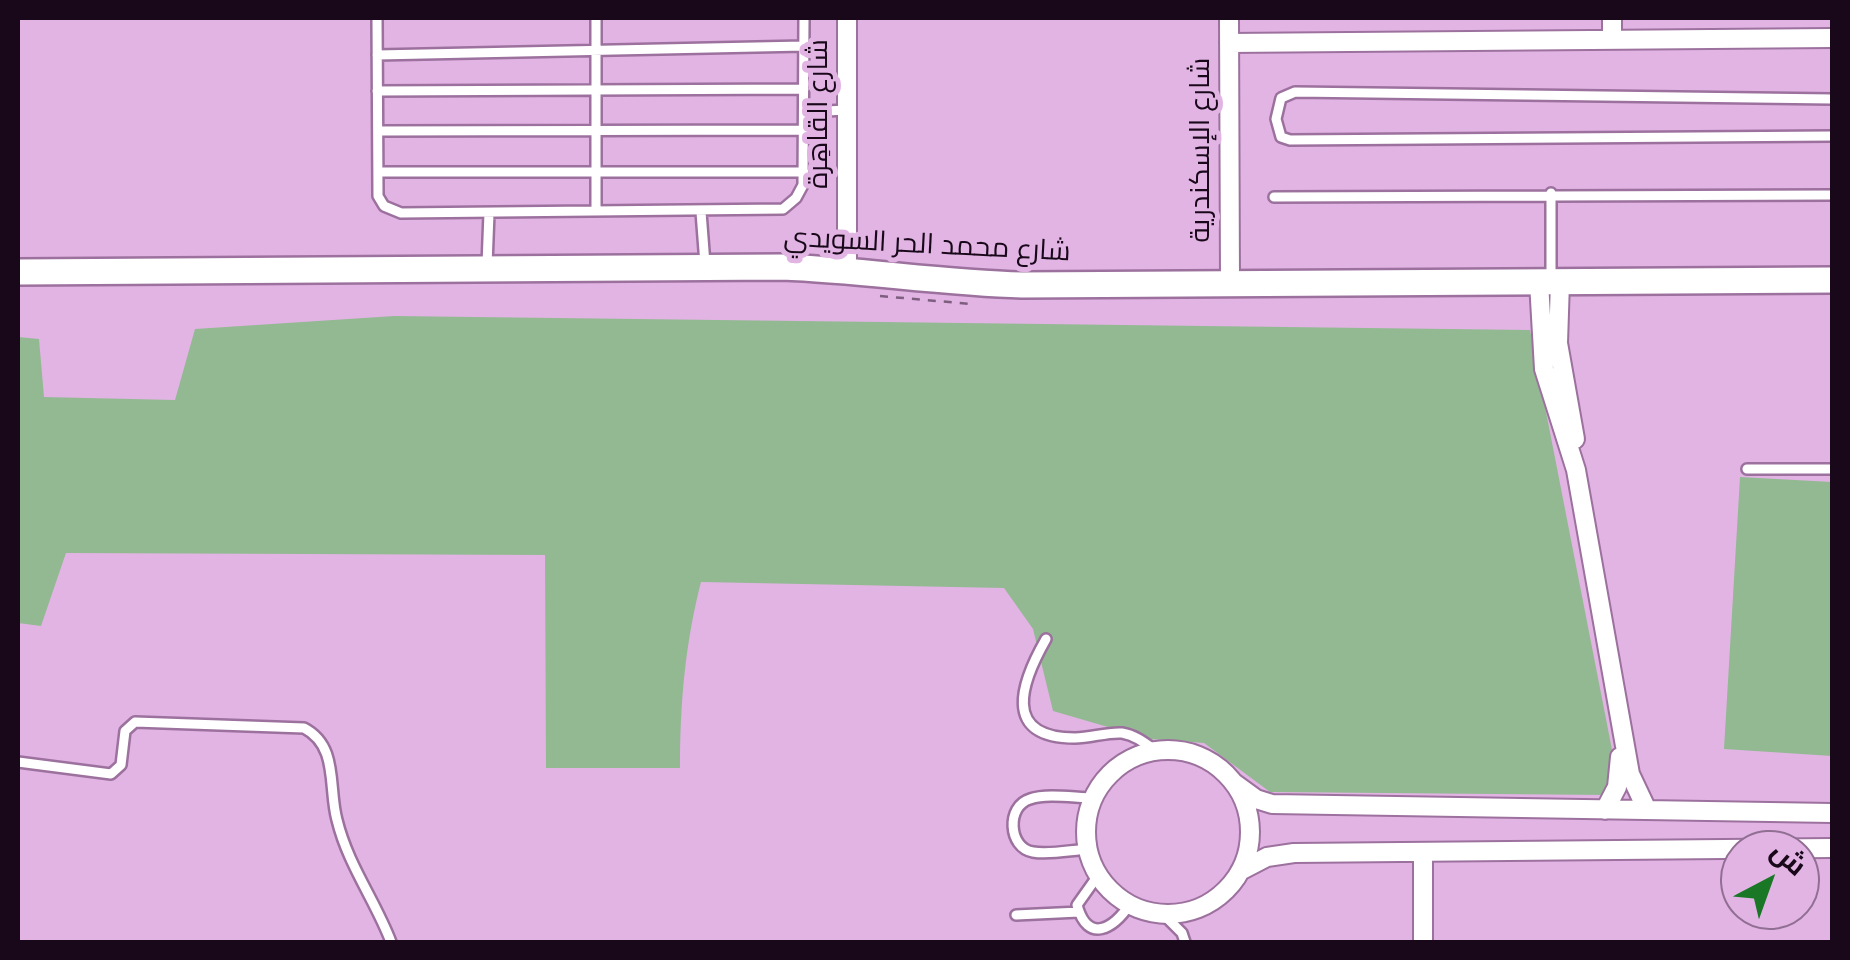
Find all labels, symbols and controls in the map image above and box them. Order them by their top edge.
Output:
street label: شارع القاهِرة [803,39,837,189]
street label: شارع الإسكندرية [1185,58,1219,242]
street label: شارع محمد الحر السويدي [783,222,1071,270]
north arrow [1720,830,1820,930]
text: ش [1764,834,1813,883]

